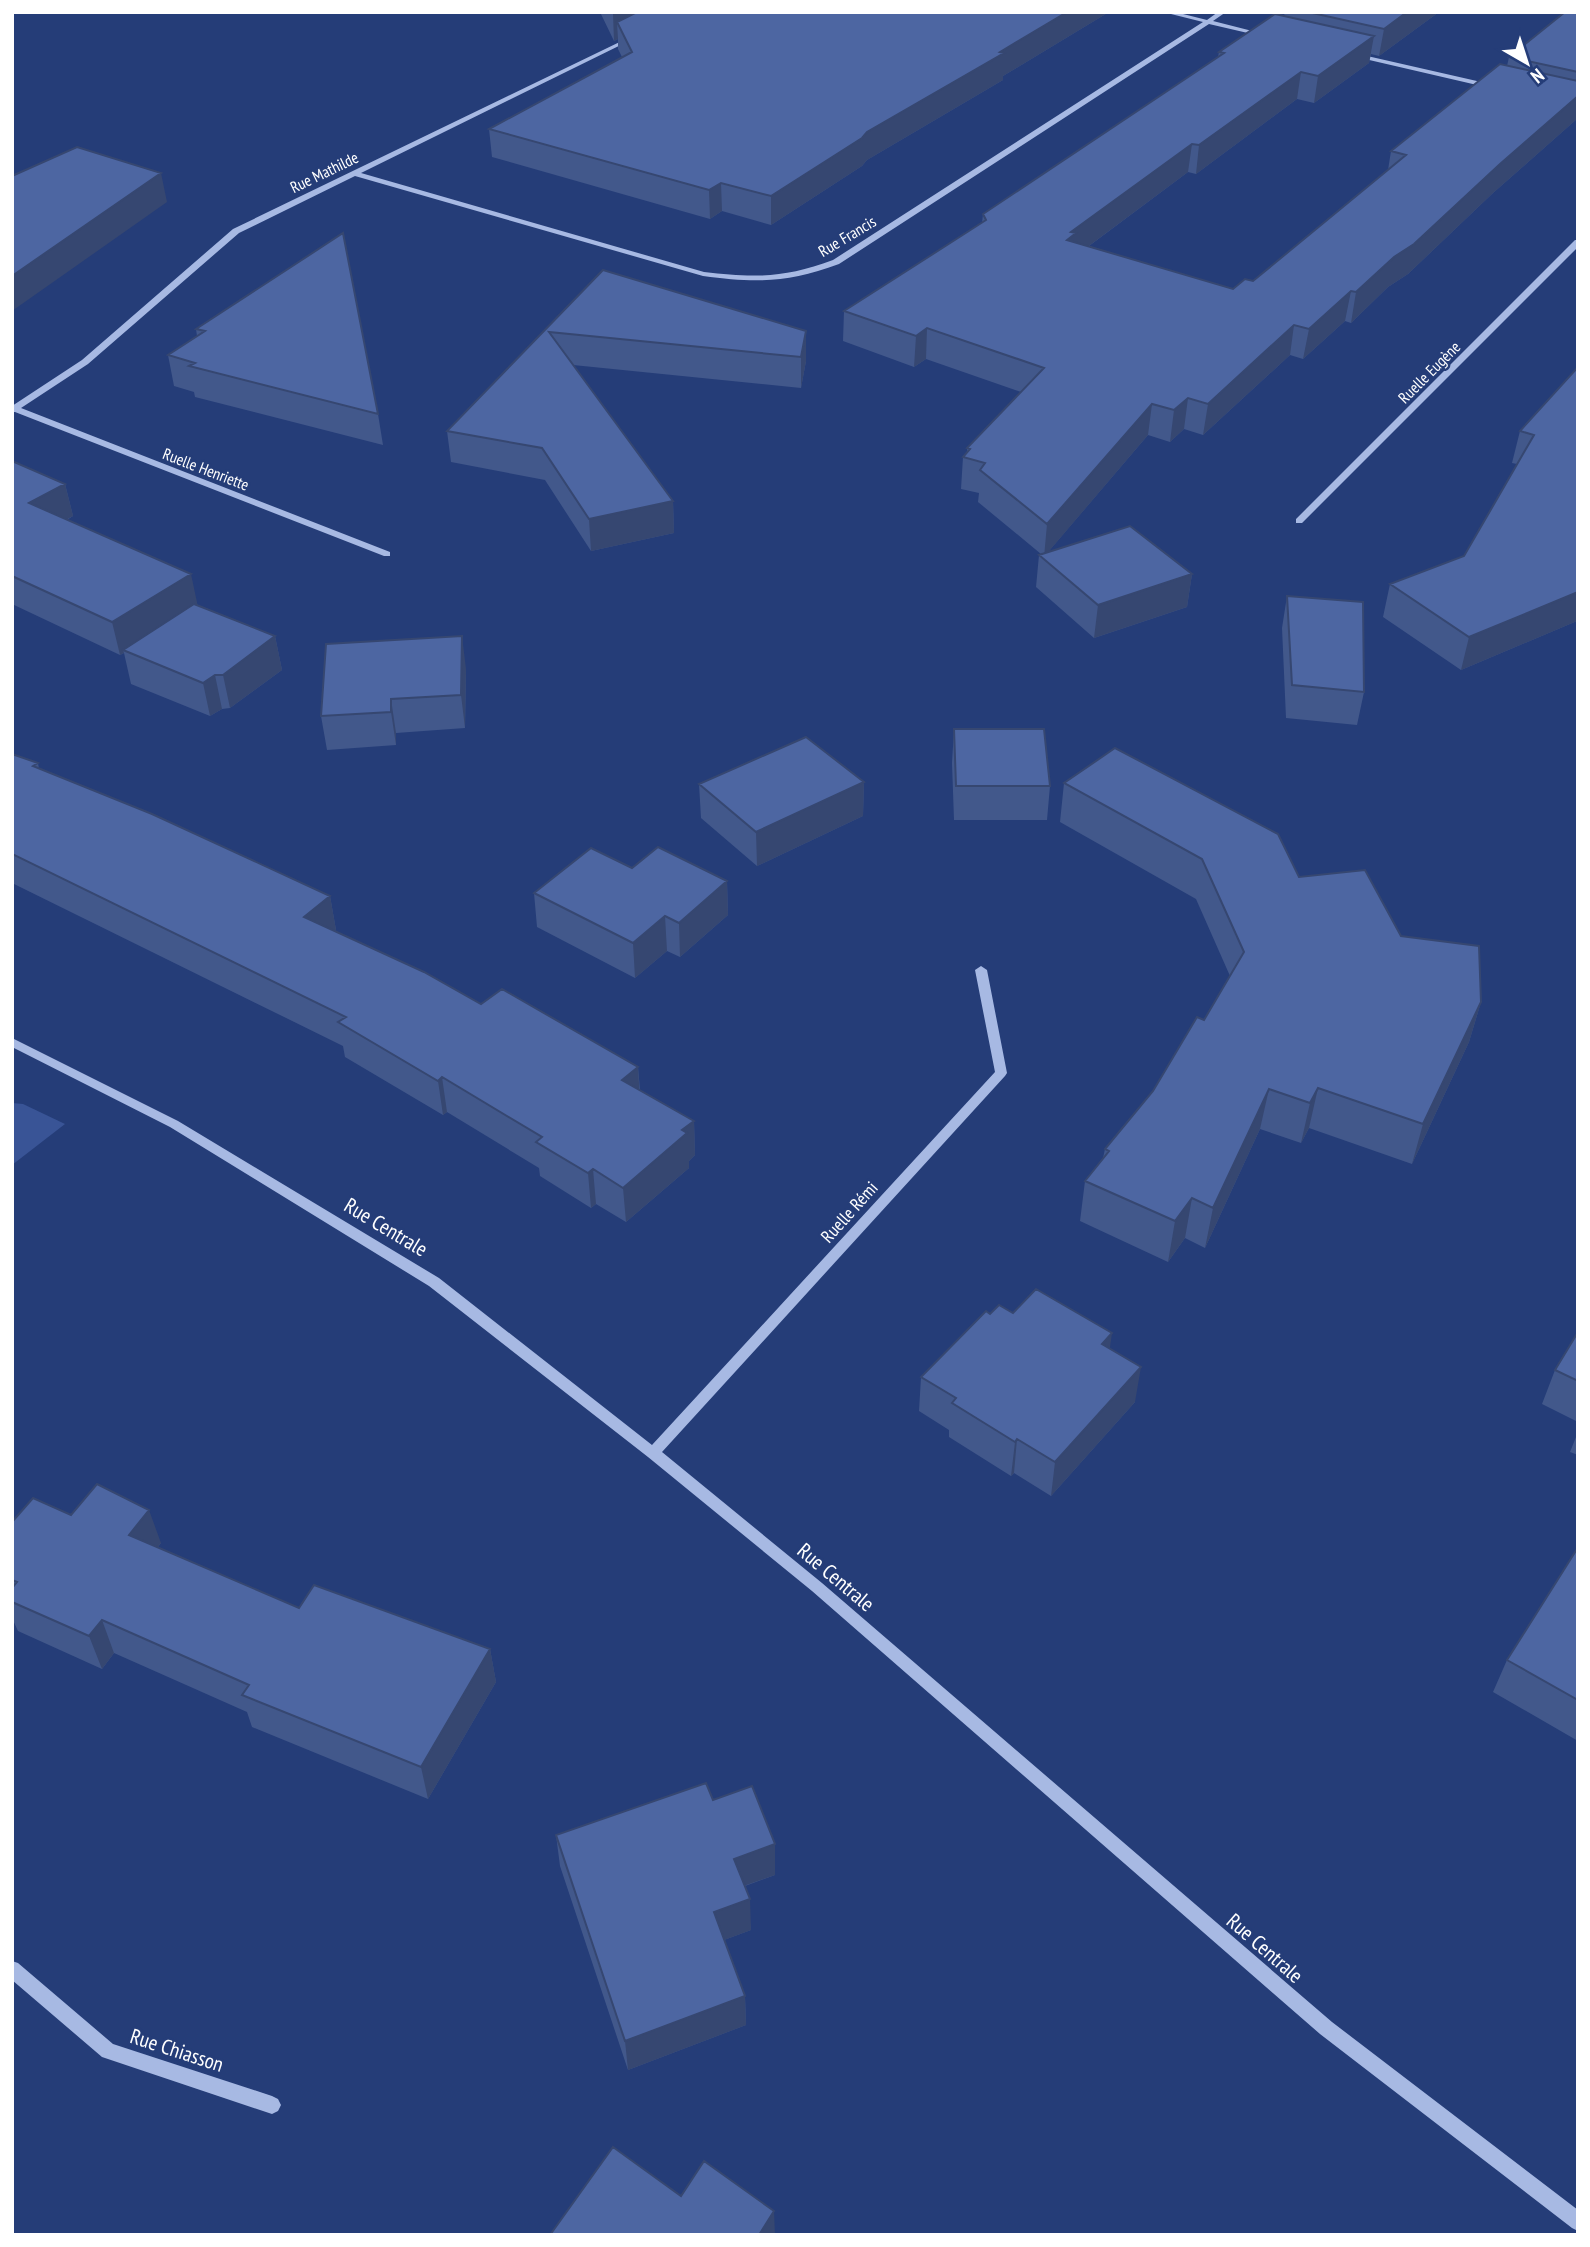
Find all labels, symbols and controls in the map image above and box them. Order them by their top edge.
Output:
north arrow [1492,28,1562,98]
text: N [1526,64,1549,89]
street label: Rue Mathilde [287,147,361,197]
street label: Rue Francis [815,211,879,261]
street label: Ruelle Eugène [1394,337,1464,407]
street label: Ruelle Henriette [160,443,252,495]
street label: Ruelle Rémi [816,1177,882,1247]
street label: Rue Centrale [339,1192,433,1262]
street label: Rue Centrale [792,1537,880,1617]
street label: Rue Centrale [1221,1907,1309,1989]
street label: Rue Chiasson [127,2022,227,2078]

